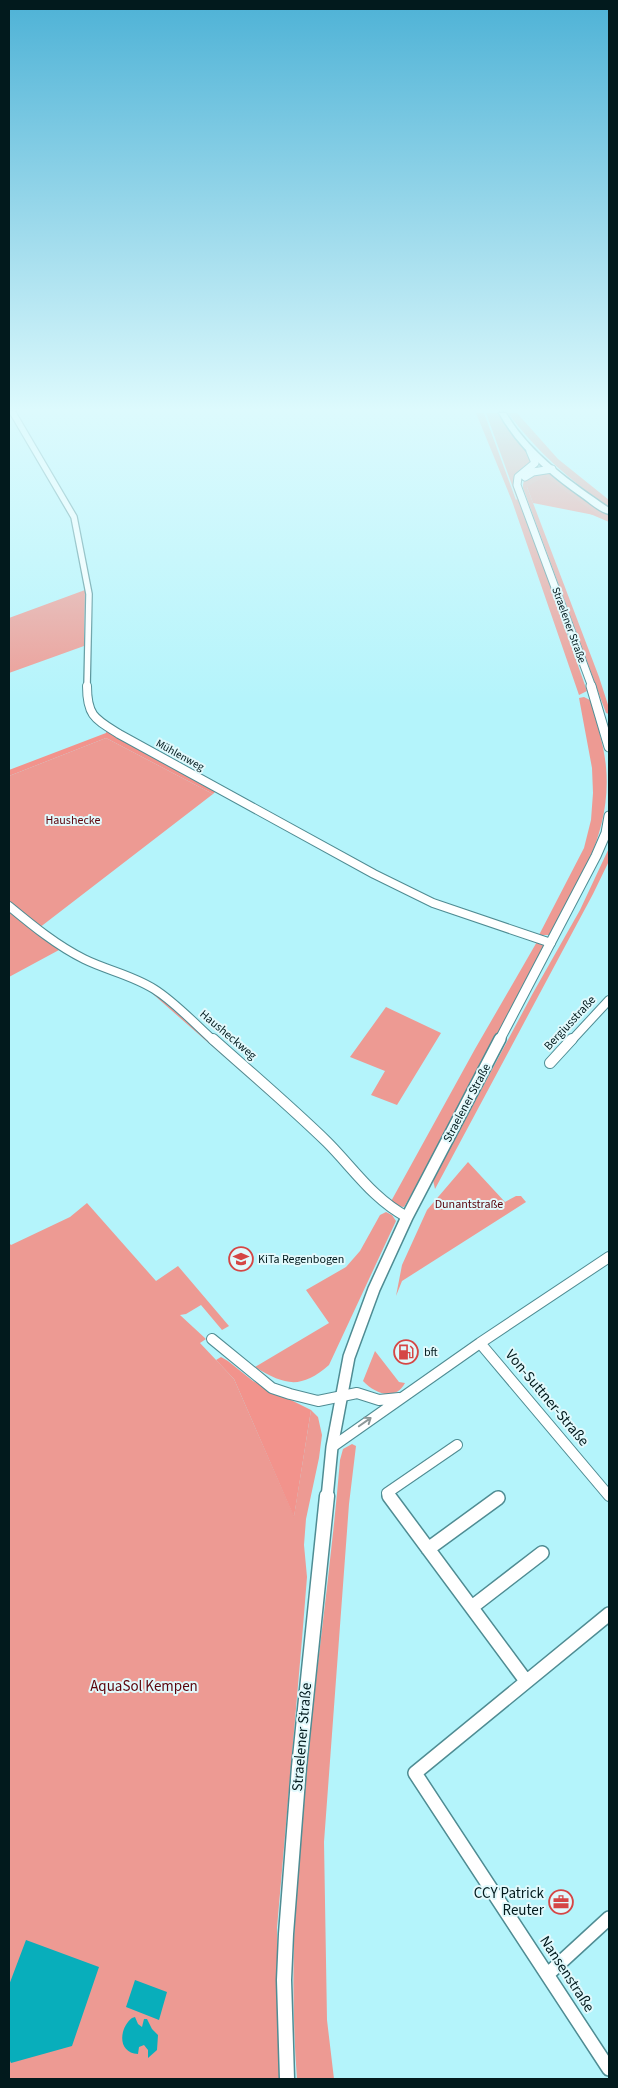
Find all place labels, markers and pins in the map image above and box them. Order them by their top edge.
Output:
school or university icon: KiTa Regenbogen [228,1246,254,1272]
place label: KiTa Regenbogen [258,1251,344,1268]
fuel station icon: bft [393,1339,419,1365]
place label: bft [424,1344,438,1361]
place label: CCY Patrick Reuter [474,1883,545,1921]
office icon: CCY Patrick Reuter [548,1889,574,1915]

